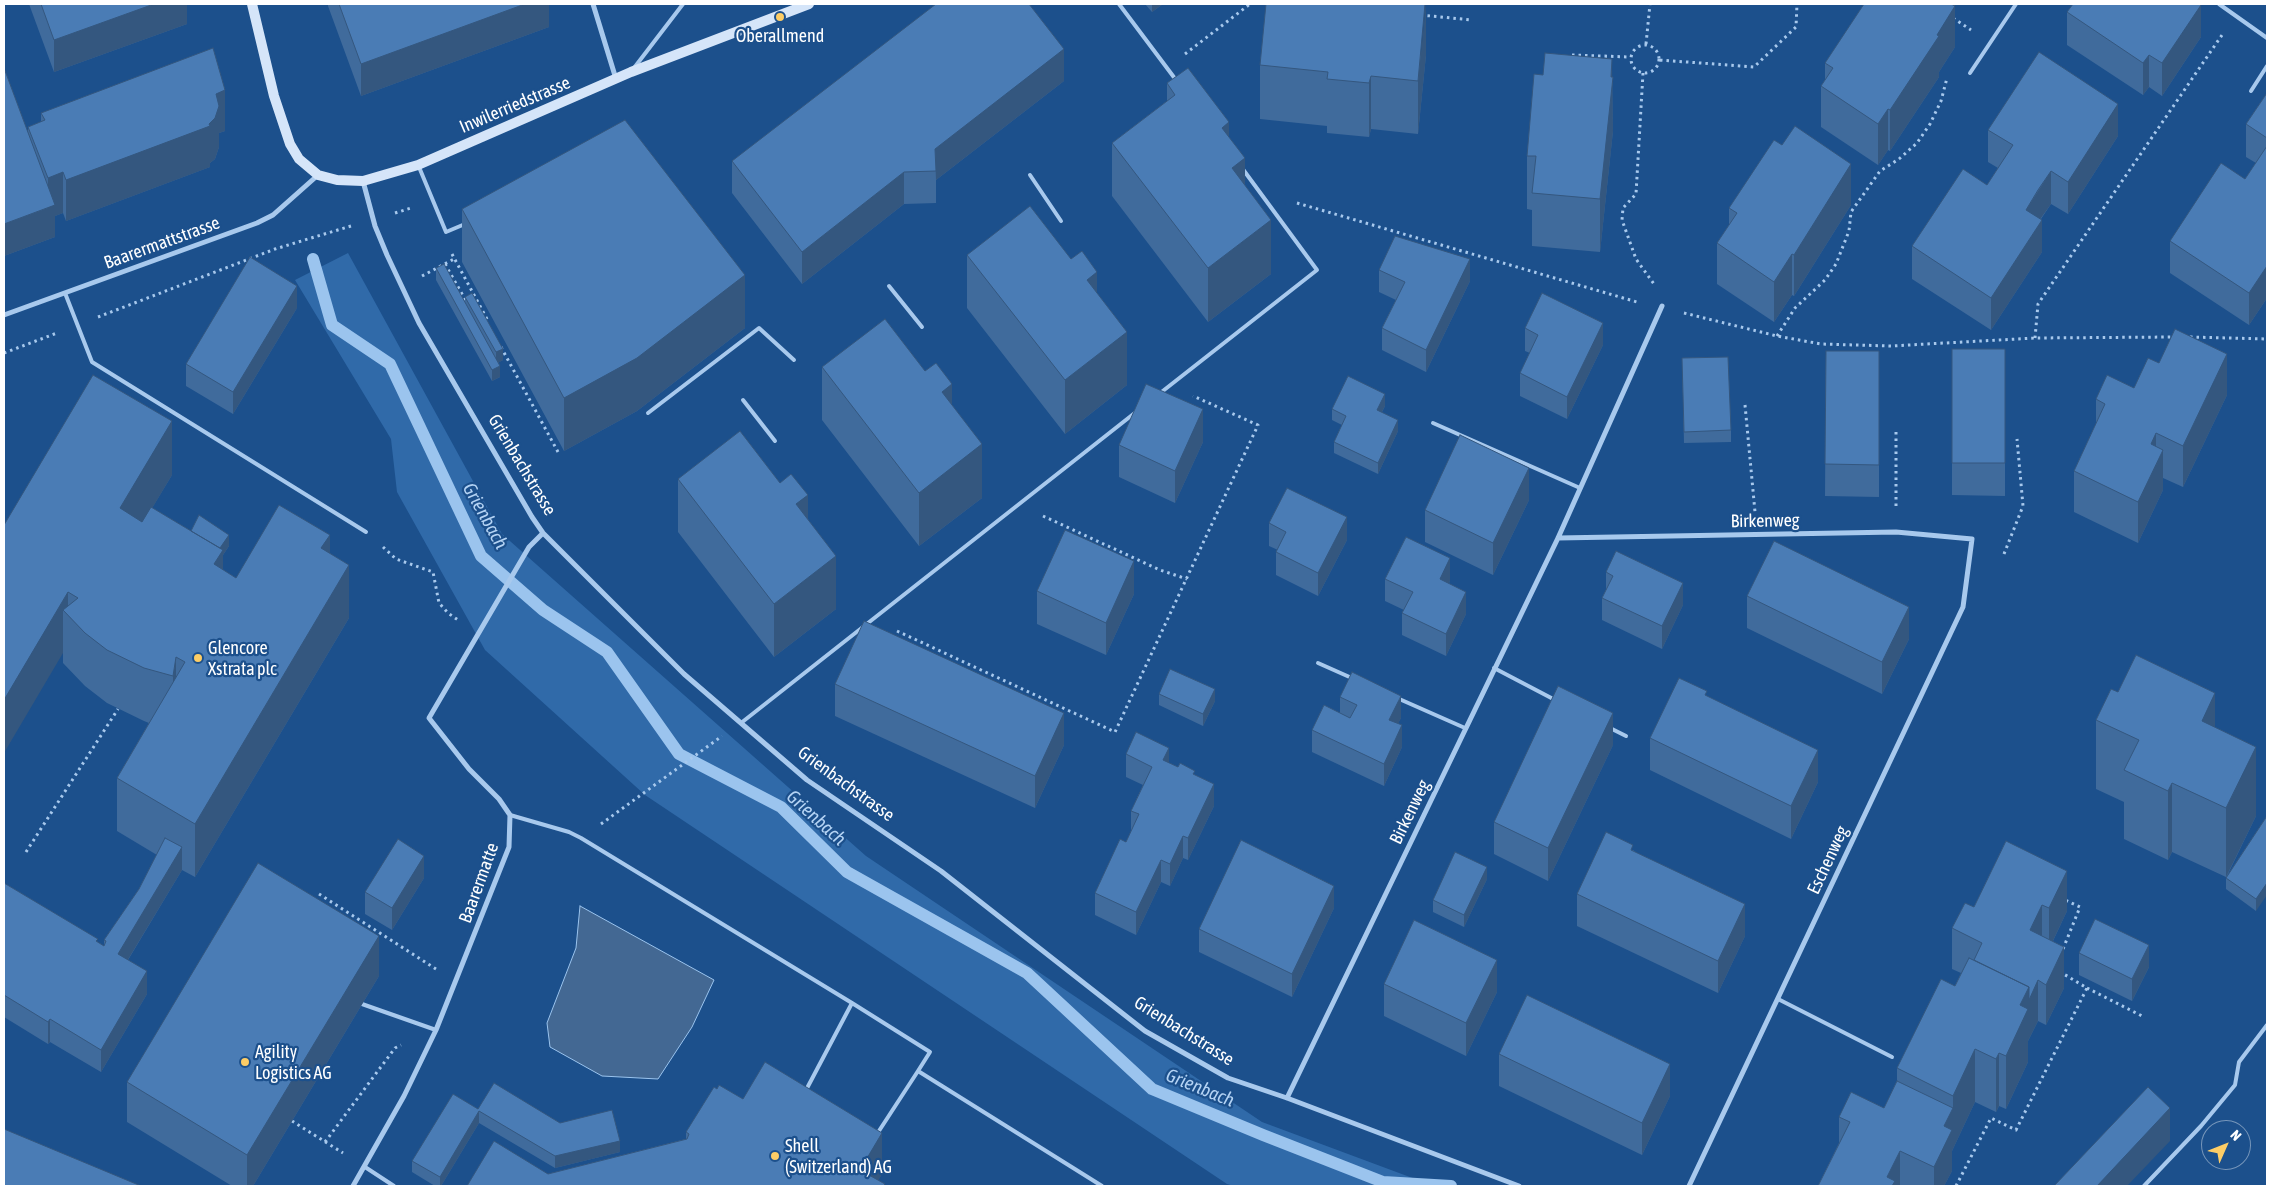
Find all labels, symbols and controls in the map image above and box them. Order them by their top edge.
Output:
marker: Oberallmend [774,11,786,23]
place label: Oberallmend [736,25,824,47]
street label: Inwilerriedstrasse [456,72,574,138]
street label: Baarermattstrasse [101,212,223,274]
street label: Grienbachstrasse [483,411,561,519]
water label: Grienbach [458,479,512,553]
street label: Birkenweg [1730,510,1800,532]
place label: Glencore Xstrata plc [208,637,277,680]
marker: Glencore Xstrata plc [192,652,204,664]
street label: Grienbachstrasse [794,742,898,826]
street label: Birkenweg [1385,776,1435,848]
water label: Grienbach [782,785,850,851]
street label: Eschenweg [1803,822,1853,898]
street label: Baarermatte [455,840,503,926]
street label: Grienbachstrasse [1130,992,1238,1070]
place label: Agility Logistics AG [255,1041,332,1084]
marker: Agility Logistics AG [239,1056,251,1068]
water label: Grienbach [1162,1064,1238,1112]
north arrow [2201,1120,2251,1170]
text: N [2227,1127,2245,1144]
place label: Shell (Switzerland) AG [785,1135,892,1178]
marker: Shell (Switzerland) AG [769,1150,781,1162]

